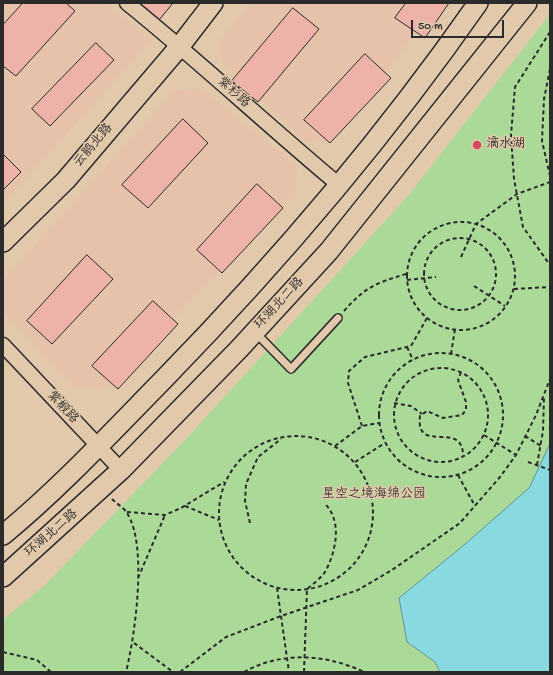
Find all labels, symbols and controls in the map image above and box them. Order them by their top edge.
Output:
scale bar [413,12,506,38]
text: 50 m [418,20,443,34]
street label: 紫杉路 [213,74,253,112]
street label: 云鹃北路 [71,121,117,171]
place label: 滴水湖 [486,137,525,153]
marker: 滴水湖 [471,139,483,151]
street label: 环湖北二路 [252,275,308,333]
street label: 紫椴路 [43,388,81,428]
park label: 星空之境海绵公园 [322,487,426,503]
street label: 环湖北二路 [22,507,82,561]

